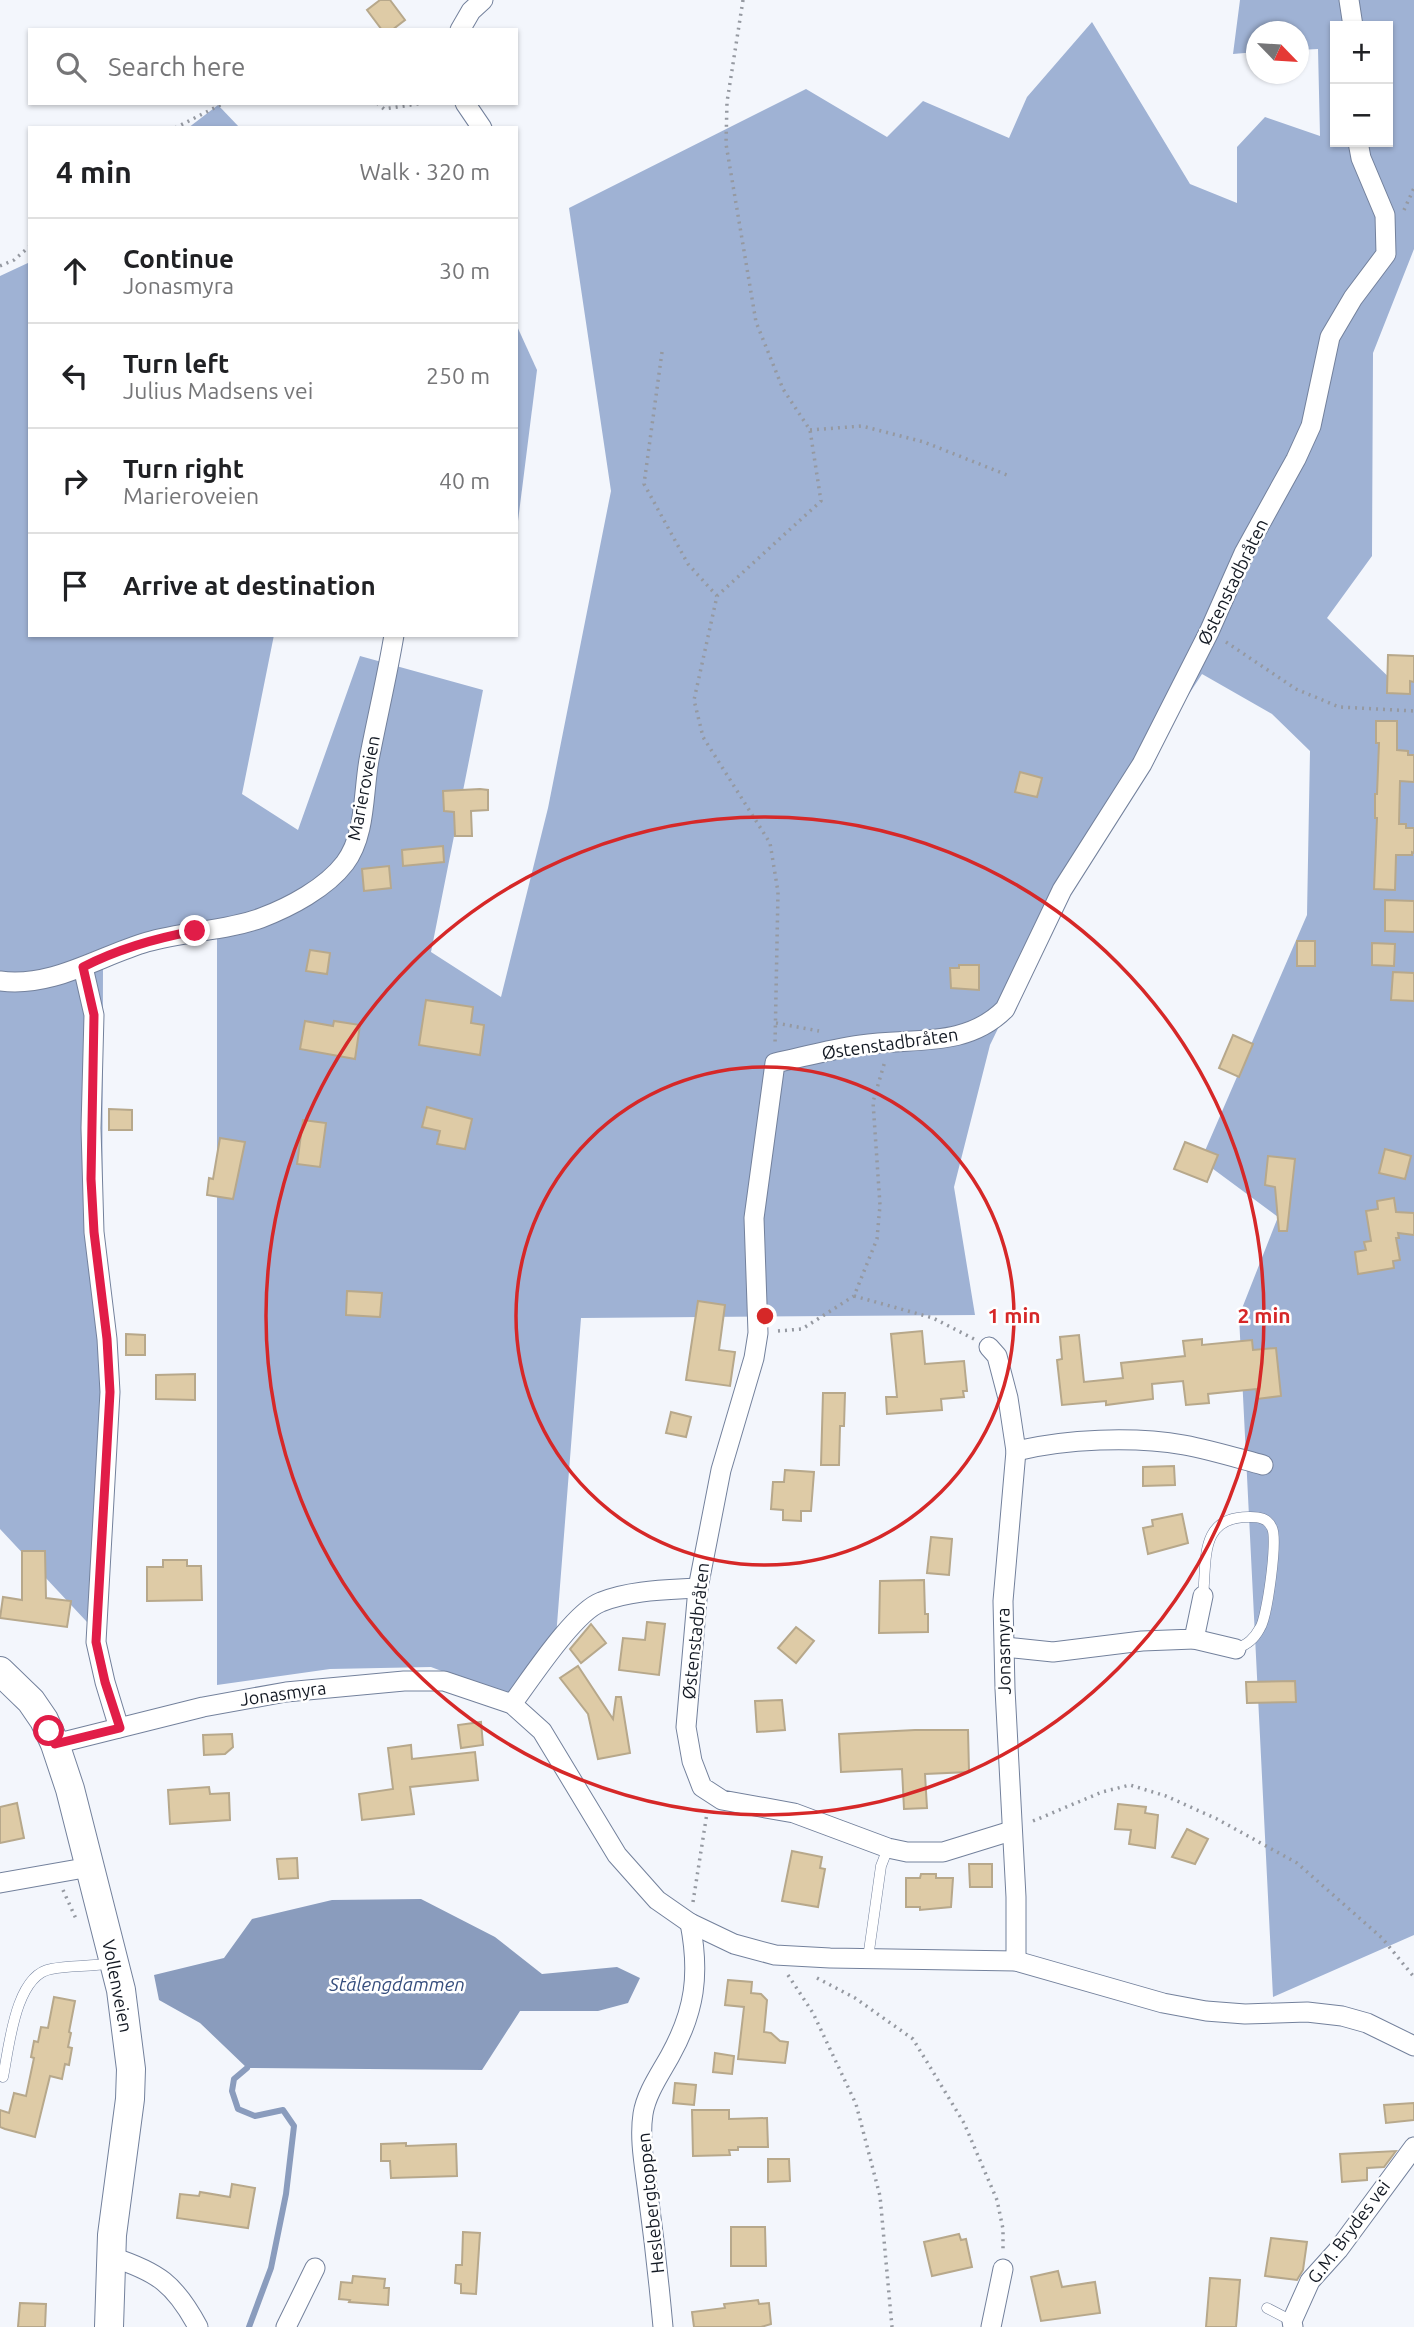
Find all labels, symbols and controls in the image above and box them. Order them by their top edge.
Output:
north arrow [1246,21,1309,84]
map controls [1330,21,1393,147]
button: + [1330,21,1393,84]
search box [28,28,518,105]
icon: search [52,48,90,86]
text: Search here [108,52,245,81]
button: − [1330,84,1393,147]
text: 4 min [56,155,132,189]
text: Walk · 320 m [359,159,490,184]
text: Continue [123,244,234,273]
icon: ahead [56,252,94,290]
text: 30 m [439,258,490,283]
text: Jonasmyra [123,273,234,298]
text: Turn left [123,349,229,378]
icon: left [56,357,94,395]
text: 250 m [426,363,490,388]
text: Julius Madsens vei [123,378,313,403]
text: Turn right [123,454,244,483]
icon: right [56,462,94,500]
text: 40 m [439,468,490,493]
text: Marieroveien [123,483,259,508]
street label: Østenstadbråten [1193,515,1271,648]
icon: arrive [56,567,94,605]
text: Arrive at destination [123,571,376,600]
street label: Marieroveien [343,734,383,842]
route end [179,915,210,946]
street label: Østenstadbråten [820,1024,959,1062]
text: 1 min [987,1303,1041,1327]
text: 2 min [1237,1303,1291,1327]
centre of rings [753,1304,777,1328]
street label: Østenstadbråten [678,1561,712,1700]
street label: Jonasmyra [992,1607,1014,1695]
street label: Jonasmyra [238,1677,327,1709]
route start [33,1715,64,1746]
street label: Vollenveien [99,1938,137,2034]
water label: Stålengdammen [328,1973,465,1995]
street label: Heslebergtoppen [633,2132,667,2274]
street label: G.M. Brydes vei [1303,2176,1393,2287]

